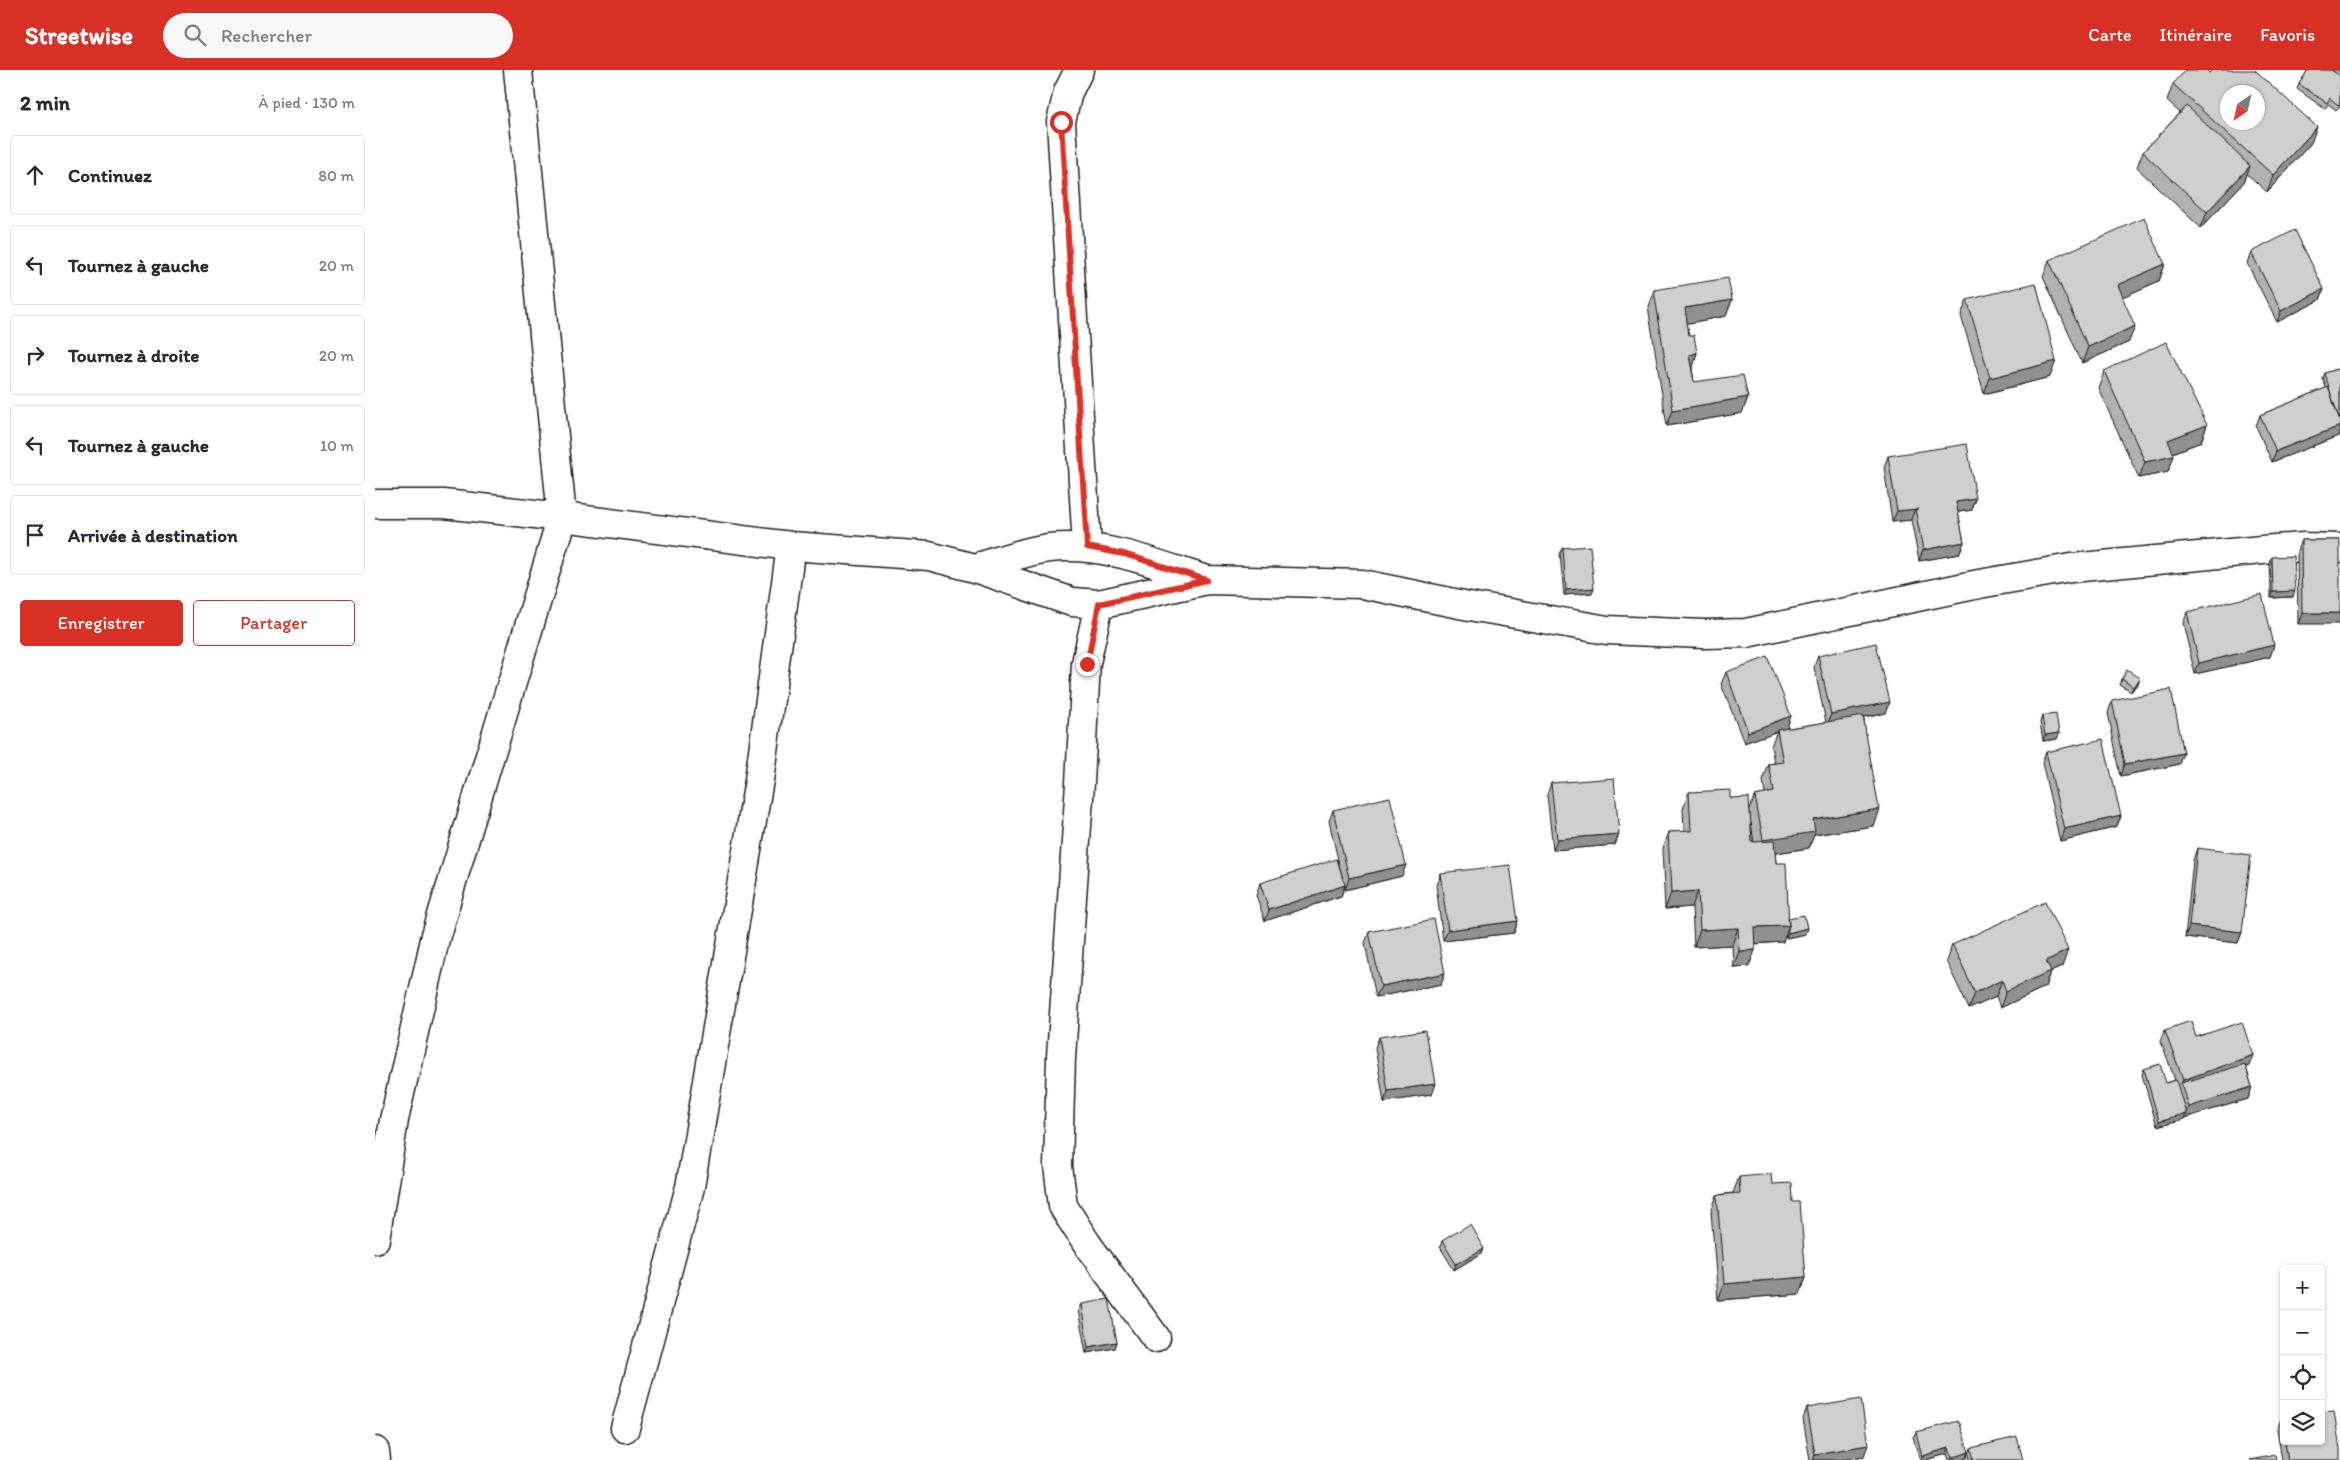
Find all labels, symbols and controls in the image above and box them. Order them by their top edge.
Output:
search box [163,13,513,58]
text: Streetwise [25,21,133,50]
icon: search [181,21,209,49]
text: Rechercher [221,24,312,47]
text: Carte [2088,24,2132,46]
text: Itinéraire [2160,24,2232,46]
text: Favoris [2260,24,2315,46]
north arrow [2220,85,2265,130]
text: 2 min [20,90,70,115]
text: À pied · 130 m [258,93,355,112]
route start [1050,111,1073,134]
icon: ahead [21,161,49,189]
text: Continuez [68,164,152,187]
text: 80 m [318,166,354,185]
icon: left [21,251,49,279]
text: Tournez à gauche [68,254,209,277]
text: 20 m [319,256,354,275]
icon: right [21,341,49,369]
text: Tournez à droite [68,344,200,367]
text: 20 m [319,346,354,365]
icon: left [21,431,49,459]
text: Tournez à gauche [68,434,209,457]
text: 10 m [320,436,354,455]
icon: arrive [21,521,49,549]
text: Arrivée à destination [68,524,238,547]
button: Enregistrer [20,600,183,646]
button: Partager [193,600,355,646]
route end [1076,653,1099,676]
map controls [2280,1265,2325,1445]
button: + [2280,1265,2325,1310]
button: − [2280,1310,2325,1355]
button: locate [2280,1355,2325,1400]
button: layers [2280,1400,2325,1445]

